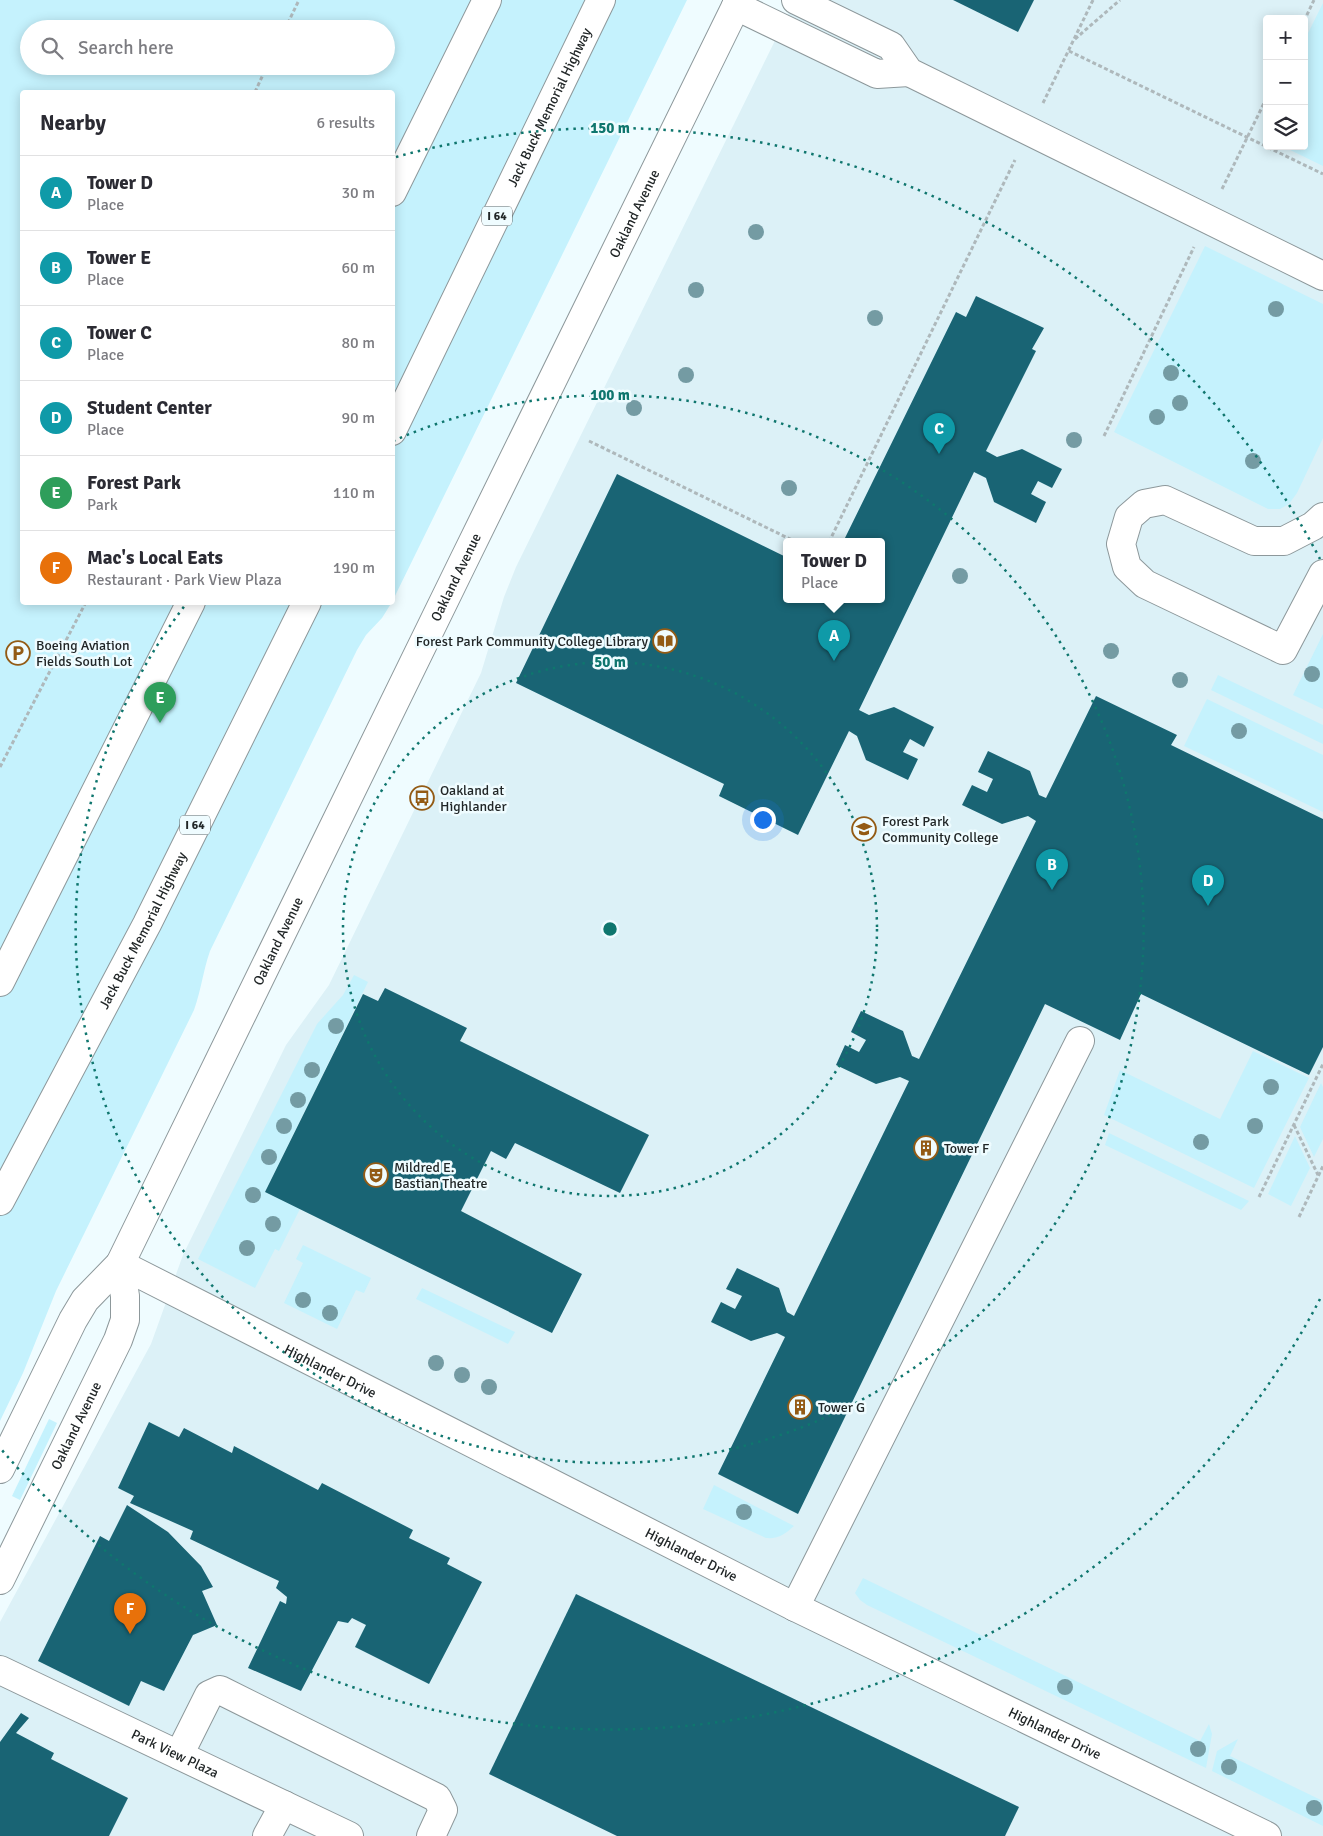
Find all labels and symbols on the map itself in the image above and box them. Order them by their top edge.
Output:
street label: Jack Buck Memorial Highway [504,25,595,189]
text: 150 m [590,119,630,137]
street label: Oakland Avenue [606,167,663,261]
road number: I 64 [482,207,512,226]
text: 100 m [590,386,630,404]
pin: C [923,413,955,454]
street label: Oakland Avenue [427,530,485,624]
pin: A [818,620,850,661]
library icon: Forest Park Community College Library [652,628,678,654]
place label: Forest Park Community College Library [416,633,648,650]
place label: Boeing Aviation Fields South Lot [36,637,132,670]
parking icon: Boeing Aviation Fields South Lot [5,640,31,666]
text: 50 m [594,653,626,671]
pin: E [144,682,176,723]
place label: Oakland at Highlander [440,782,508,815]
bus stop icon: Oakland at Highlander [409,785,435,811]
your location [750,807,776,833]
place label: Forest Park Community College [882,813,999,846]
road number: I 64 [180,816,210,834]
school or university icon: Forest Park Community College [851,816,877,842]
street label: Jack Buck Memorial Highway [96,849,191,1012]
pin: B [1036,849,1068,890]
pin: D [1192,865,1224,906]
street label: Oakland Avenue [250,894,307,988]
centre of rings [601,920,619,938]
building icon: Tower F [913,1135,939,1161]
place label: Tower F [944,1140,989,1157]
place label: Mildred E. Bastian Theatre [394,1159,488,1192]
theatre icon: Mildred E. Bastian Theatre [363,1162,389,1188]
street label: Highlander Drive [281,1341,379,1402]
street label: Oakland Avenue [47,1379,105,1473]
building icon: Tower G [787,1394,813,1420]
place label: Tower G [818,1399,865,1416]
street label: Highlander Drive [642,1524,740,1585]
pin: F [114,1593,146,1634]
street label: Highlander Drive [1005,1704,1104,1763]
street label: Park View Plaza [129,1726,221,1782]

